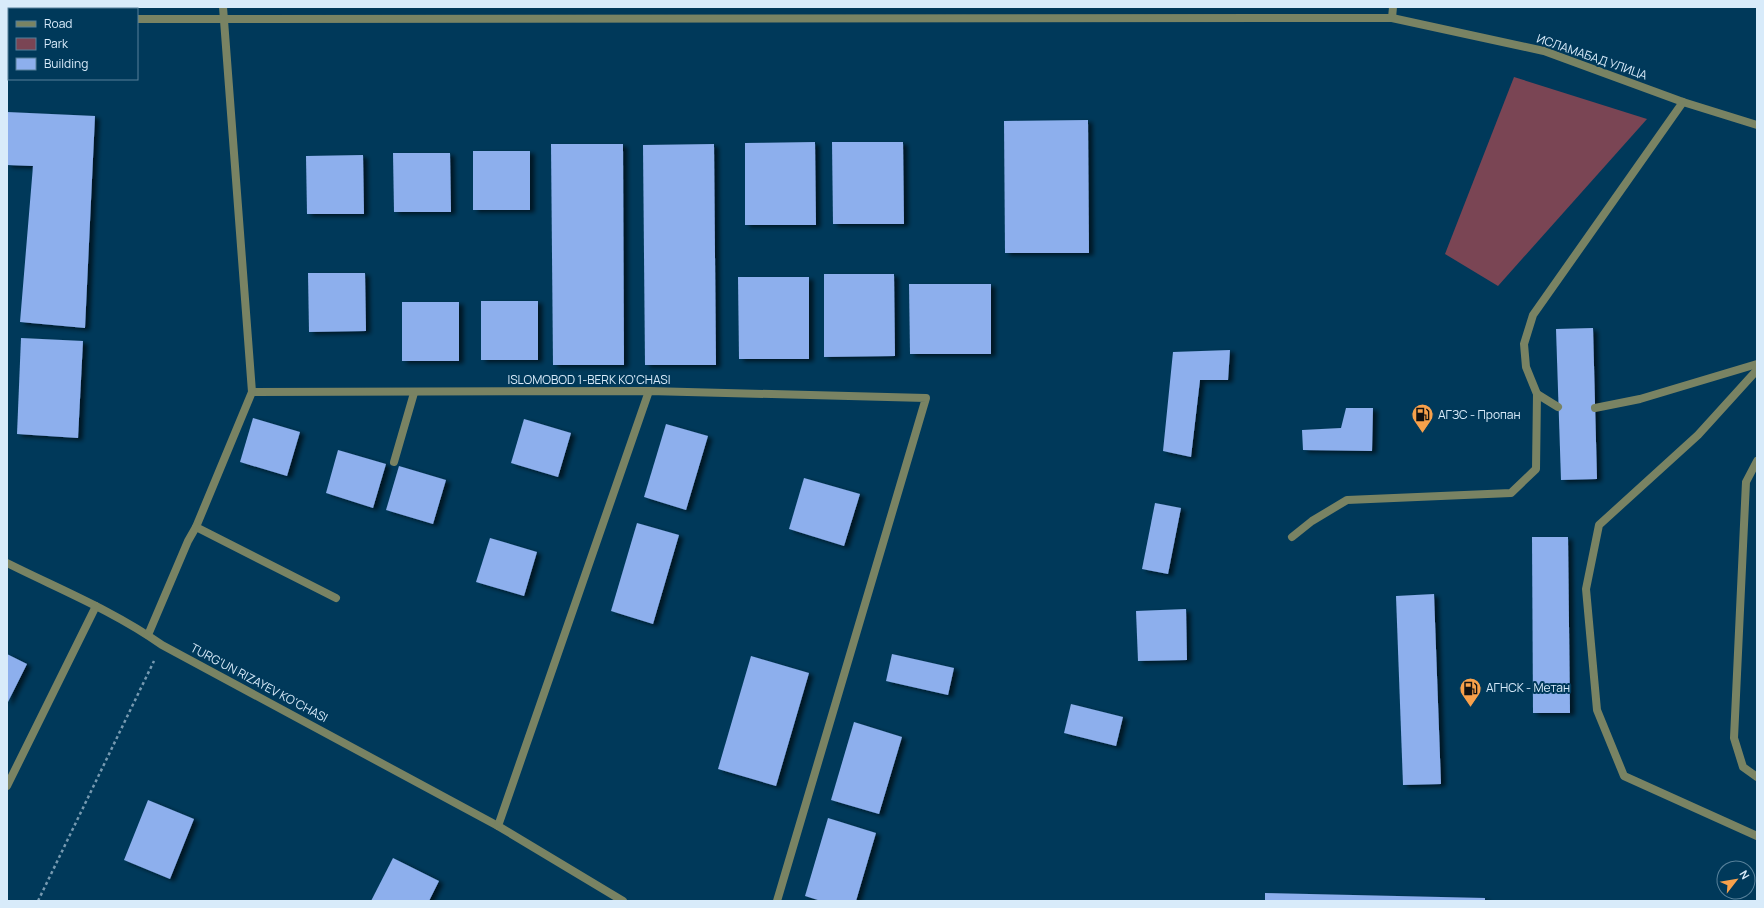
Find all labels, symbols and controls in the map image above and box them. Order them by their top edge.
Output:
legend [8,8,138,80]
text: Road [44,15,72,32]
street label: ИСЛАМАБАД УЛИЦА [1535,30,1650,84]
text: Park [44,35,69,52]
text: Building [44,55,88,72]
street label: ISLOMOBOD 1-BERK KO'CHASI [507,371,671,388]
fuel station icon: АГЗС - Пропан [1410,402,1436,435]
place label: АГЗС - Пропан [1438,406,1521,423]
street label: TURG'UN RIZAYEV KO'CHASI [188,639,331,726]
fuel station icon: АГНСК - Метан [1457,675,1483,708]
place label: АГНСК - Метан [1486,679,1570,696]
north arrow [1716,860,1756,900]
text: N [1737,867,1754,882]

